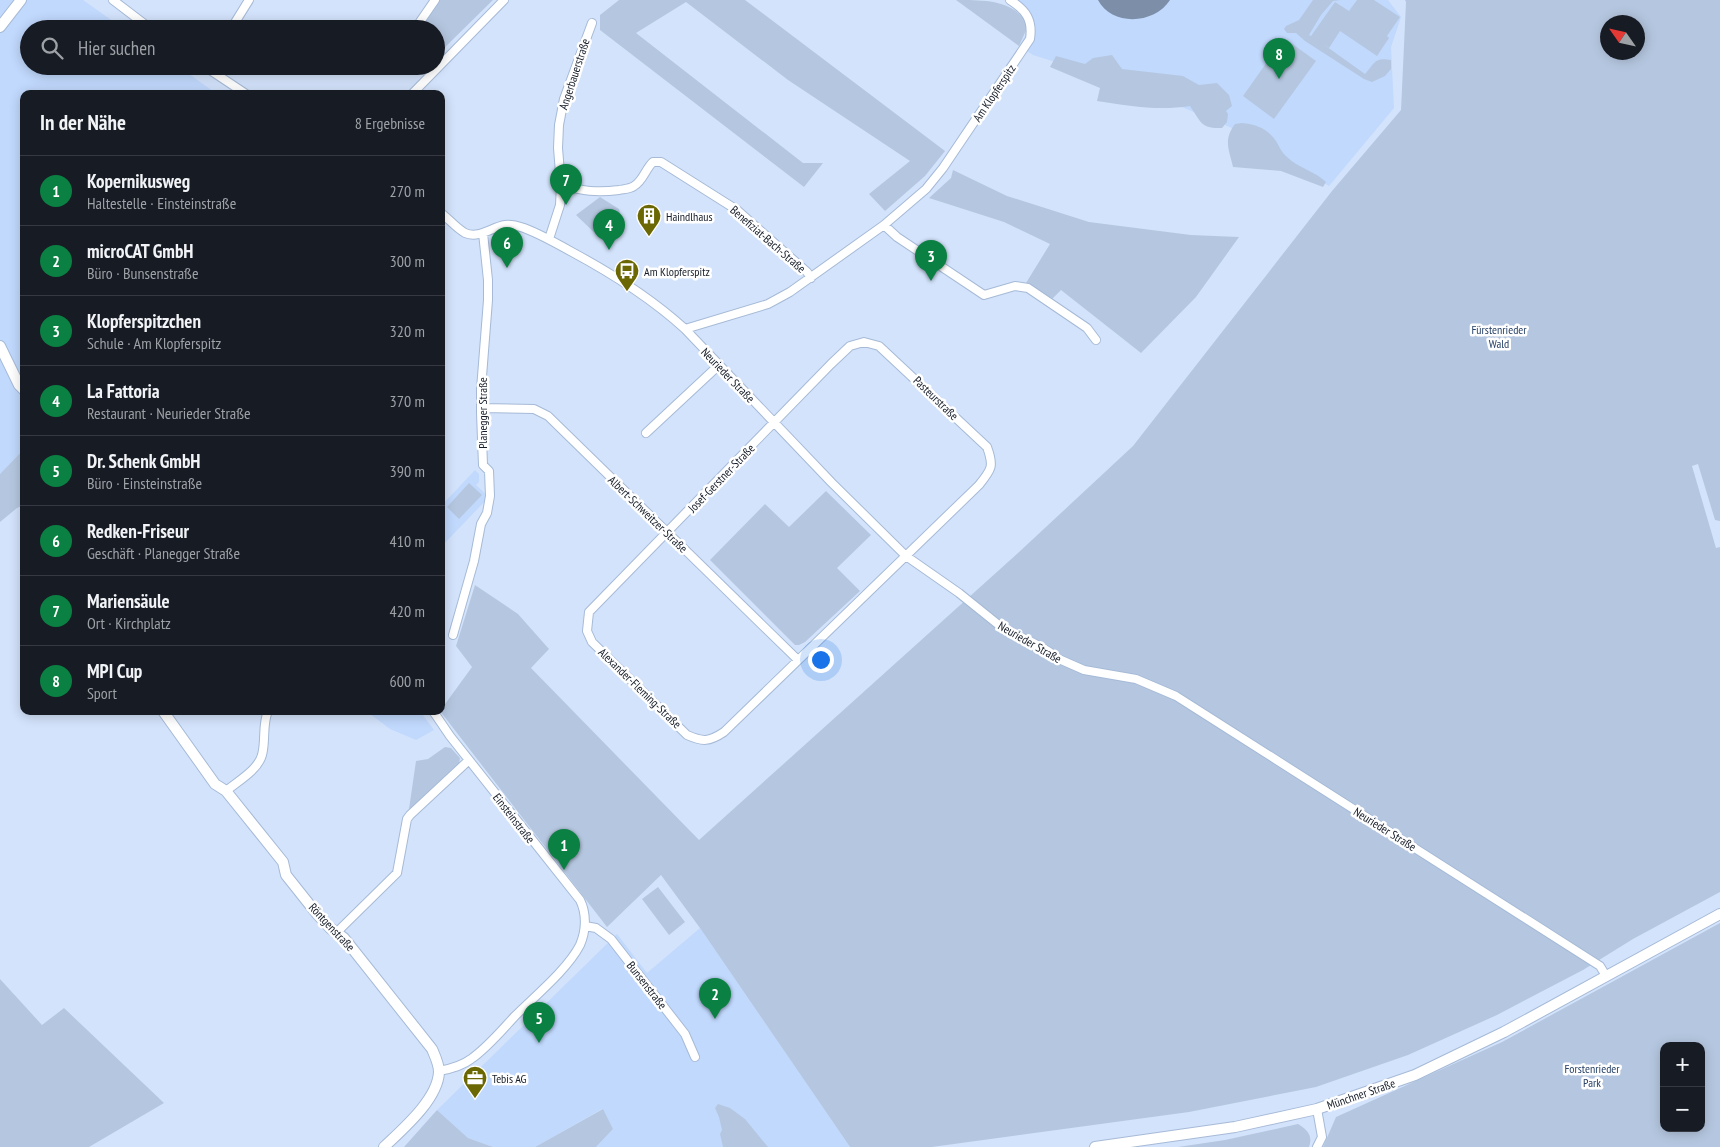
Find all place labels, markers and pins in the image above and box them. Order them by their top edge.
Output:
pin: 8 [1263,38,1295,79]
pin: 7 [550,164,582,205]
building icon: Haindlhaus [636,203,662,237]
pin: 4 [593,209,625,250]
place label: Haindlhaus [666,209,712,224]
pin: 6 [491,227,523,268]
pin: 3 [915,240,947,281]
bus stop icon: Am Klopferspitz [614,258,640,292]
place label: Am Klopferspitz [644,264,710,279]
pin: 1 [548,829,580,870]
pin: 2 [699,978,731,1019]
pin: 5 [523,1002,555,1043]
office icon: Tebis AG [462,1065,488,1099]
place label: Tebis AG [492,1071,527,1086]

